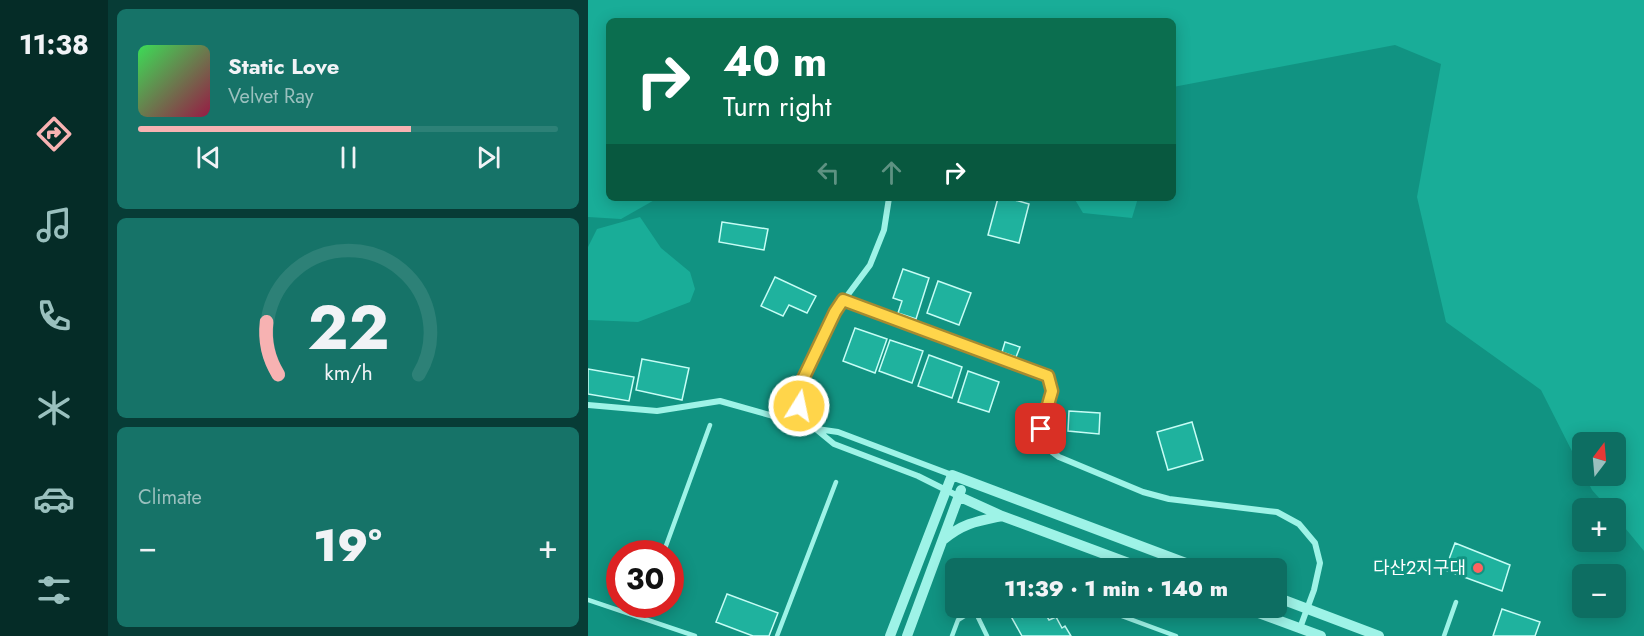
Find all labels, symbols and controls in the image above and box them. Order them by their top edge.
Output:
text: 11:38 [19,25,89,64]
text: 40 m [723,31,827,92]
icon: right [624,42,702,120]
text: Static Love [228,50,339,82]
text: Velvet Ray [228,82,314,111]
text: Turn right [723,87,831,126]
icon: directions [33,113,75,155]
icon: previous [192,141,225,174]
icon: pause [332,141,365,174]
icon: next [472,141,505,174]
icon: left [812,156,845,189]
icon: ahead [875,156,908,189]
icon: right [938,156,971,189]
icon: music [33,204,75,246]
text: 22 [307,282,389,372]
icon: phone [33,295,75,337]
text: km/h [324,357,372,388]
position arrow [767,374,831,438]
icon: climate [33,387,75,429]
pin [1015,403,1066,454]
icon: arrive [1024,412,1057,445]
north arrow [1572,432,1626,486]
map controls [1572,432,1626,618]
icon: car [33,478,75,520]
text: Climate [138,483,202,512]
button: + [1572,498,1626,552]
text: 19° [313,513,382,578]
text: − [138,523,157,570]
text: + [538,523,558,570]
speed limit sign: 30 [606,540,684,618]
place label: 다산2지구대 [1373,555,1466,581]
marker: 다산2지구대 [1471,561,1485,575]
button: − [1572,564,1626,618]
icon: filters [33,569,75,611]
text: 11:39 · 1 min · 140 m [1004,572,1228,604]

